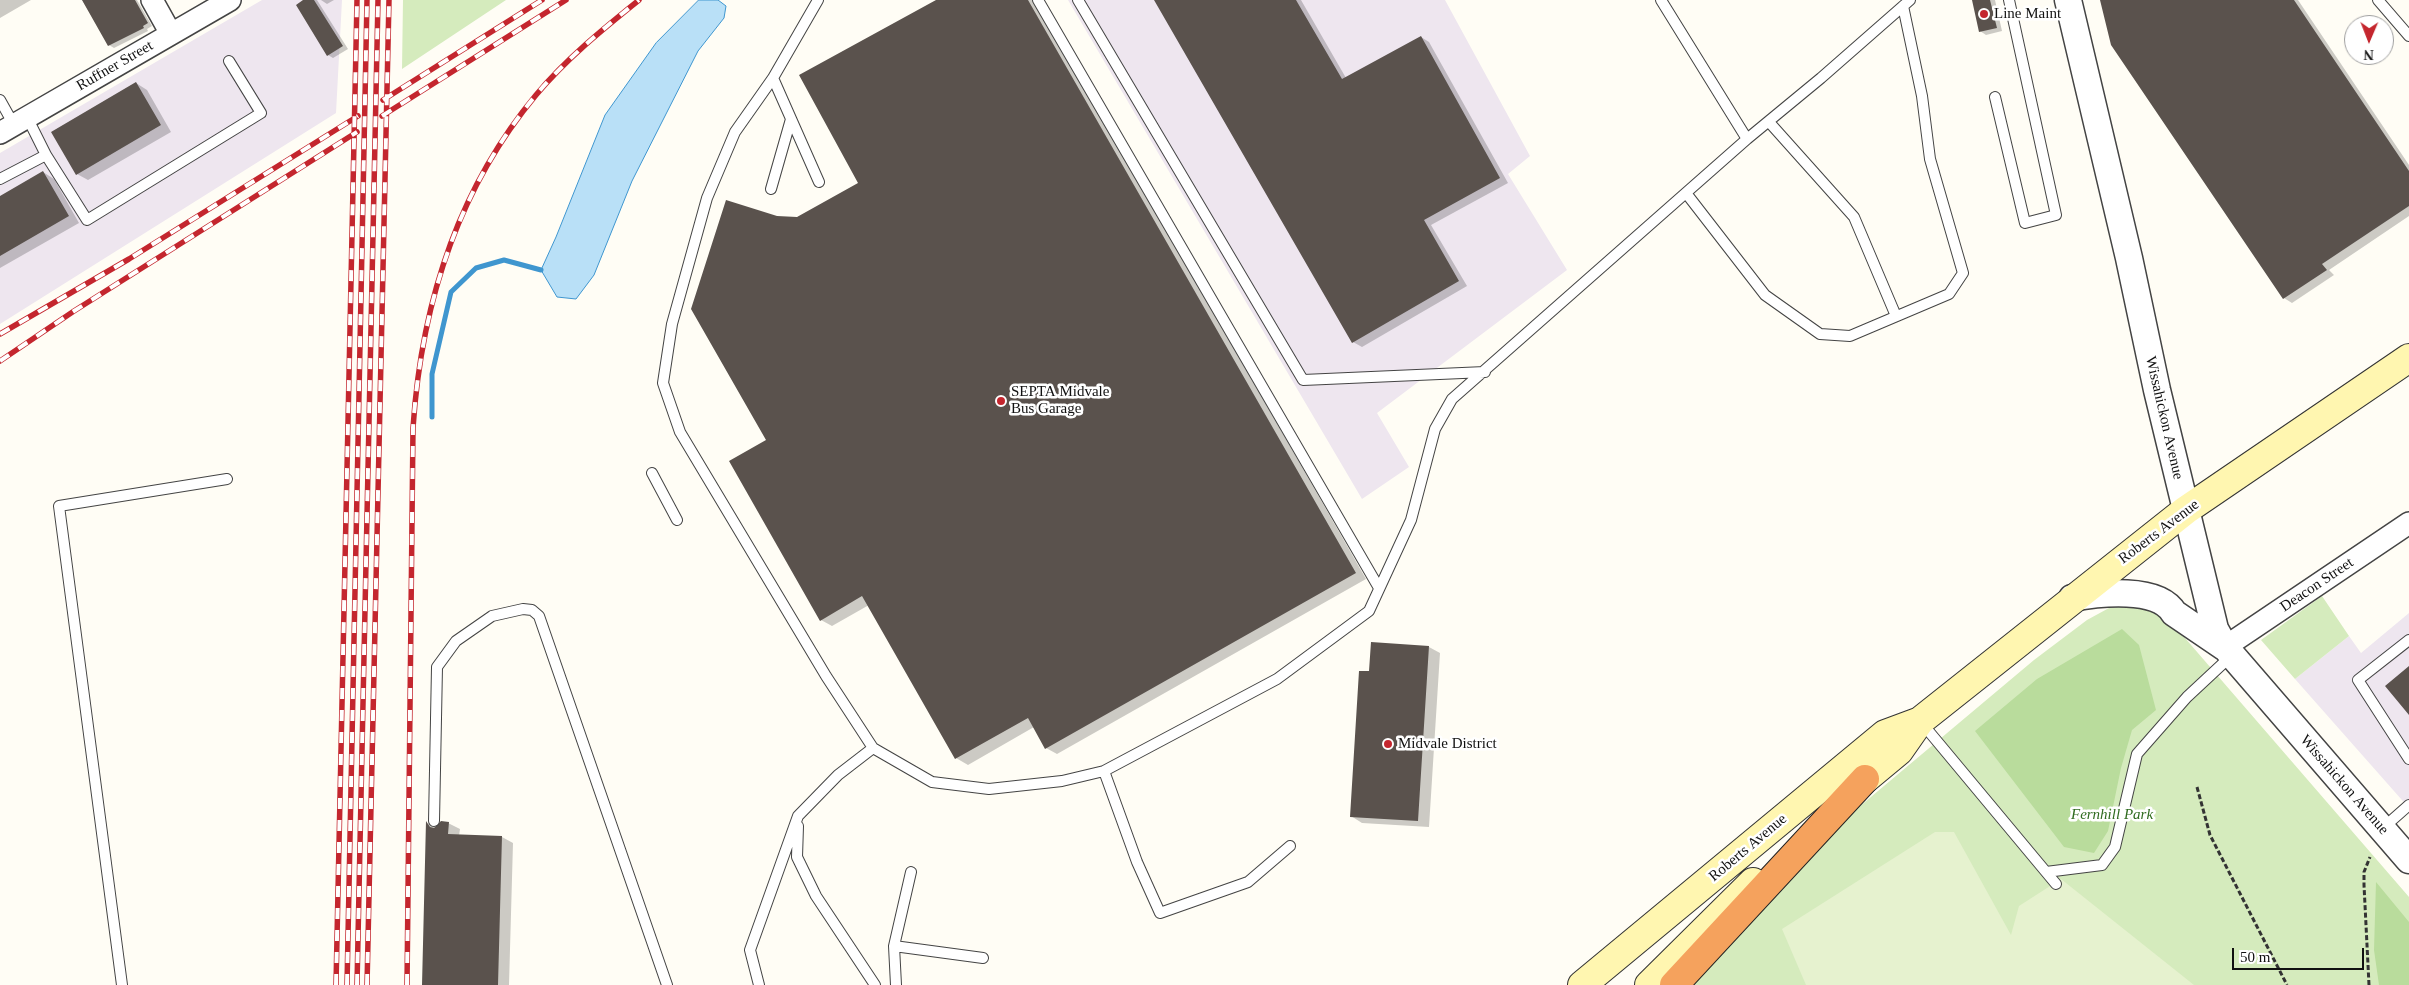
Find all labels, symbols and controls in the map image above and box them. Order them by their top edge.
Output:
place label: Line Maint [1994,5,2061,23]
marker: Line Maint [1978,8,1990,20]
north arrow [2344,15,2394,65]
street label: Ruffner Street [74,37,156,95]
text: N [2364,47,2374,62]
street label: Wissahickon Avenue [2141,355,2187,481]
place label: SEPTA Midvale Bus Garage [1011,383,1109,418]
marker: SEPTA Midvale Bus Garage [995,395,1007,407]
street label: Roberts Avenue [2115,496,2203,568]
street label: Deacon Street [2277,554,2357,616]
street label: Wissahickon Avenue [2296,731,2392,839]
place label: Midvale District [1398,735,1497,753]
marker: Midvale District [1382,738,1394,750]
park label: Fernhill Park [2071,806,2153,824]
street label: Roberts Avenue [1705,810,1791,886]
scale bar [2234,938,2366,970]
text: 50 m [2240,949,2270,965]

